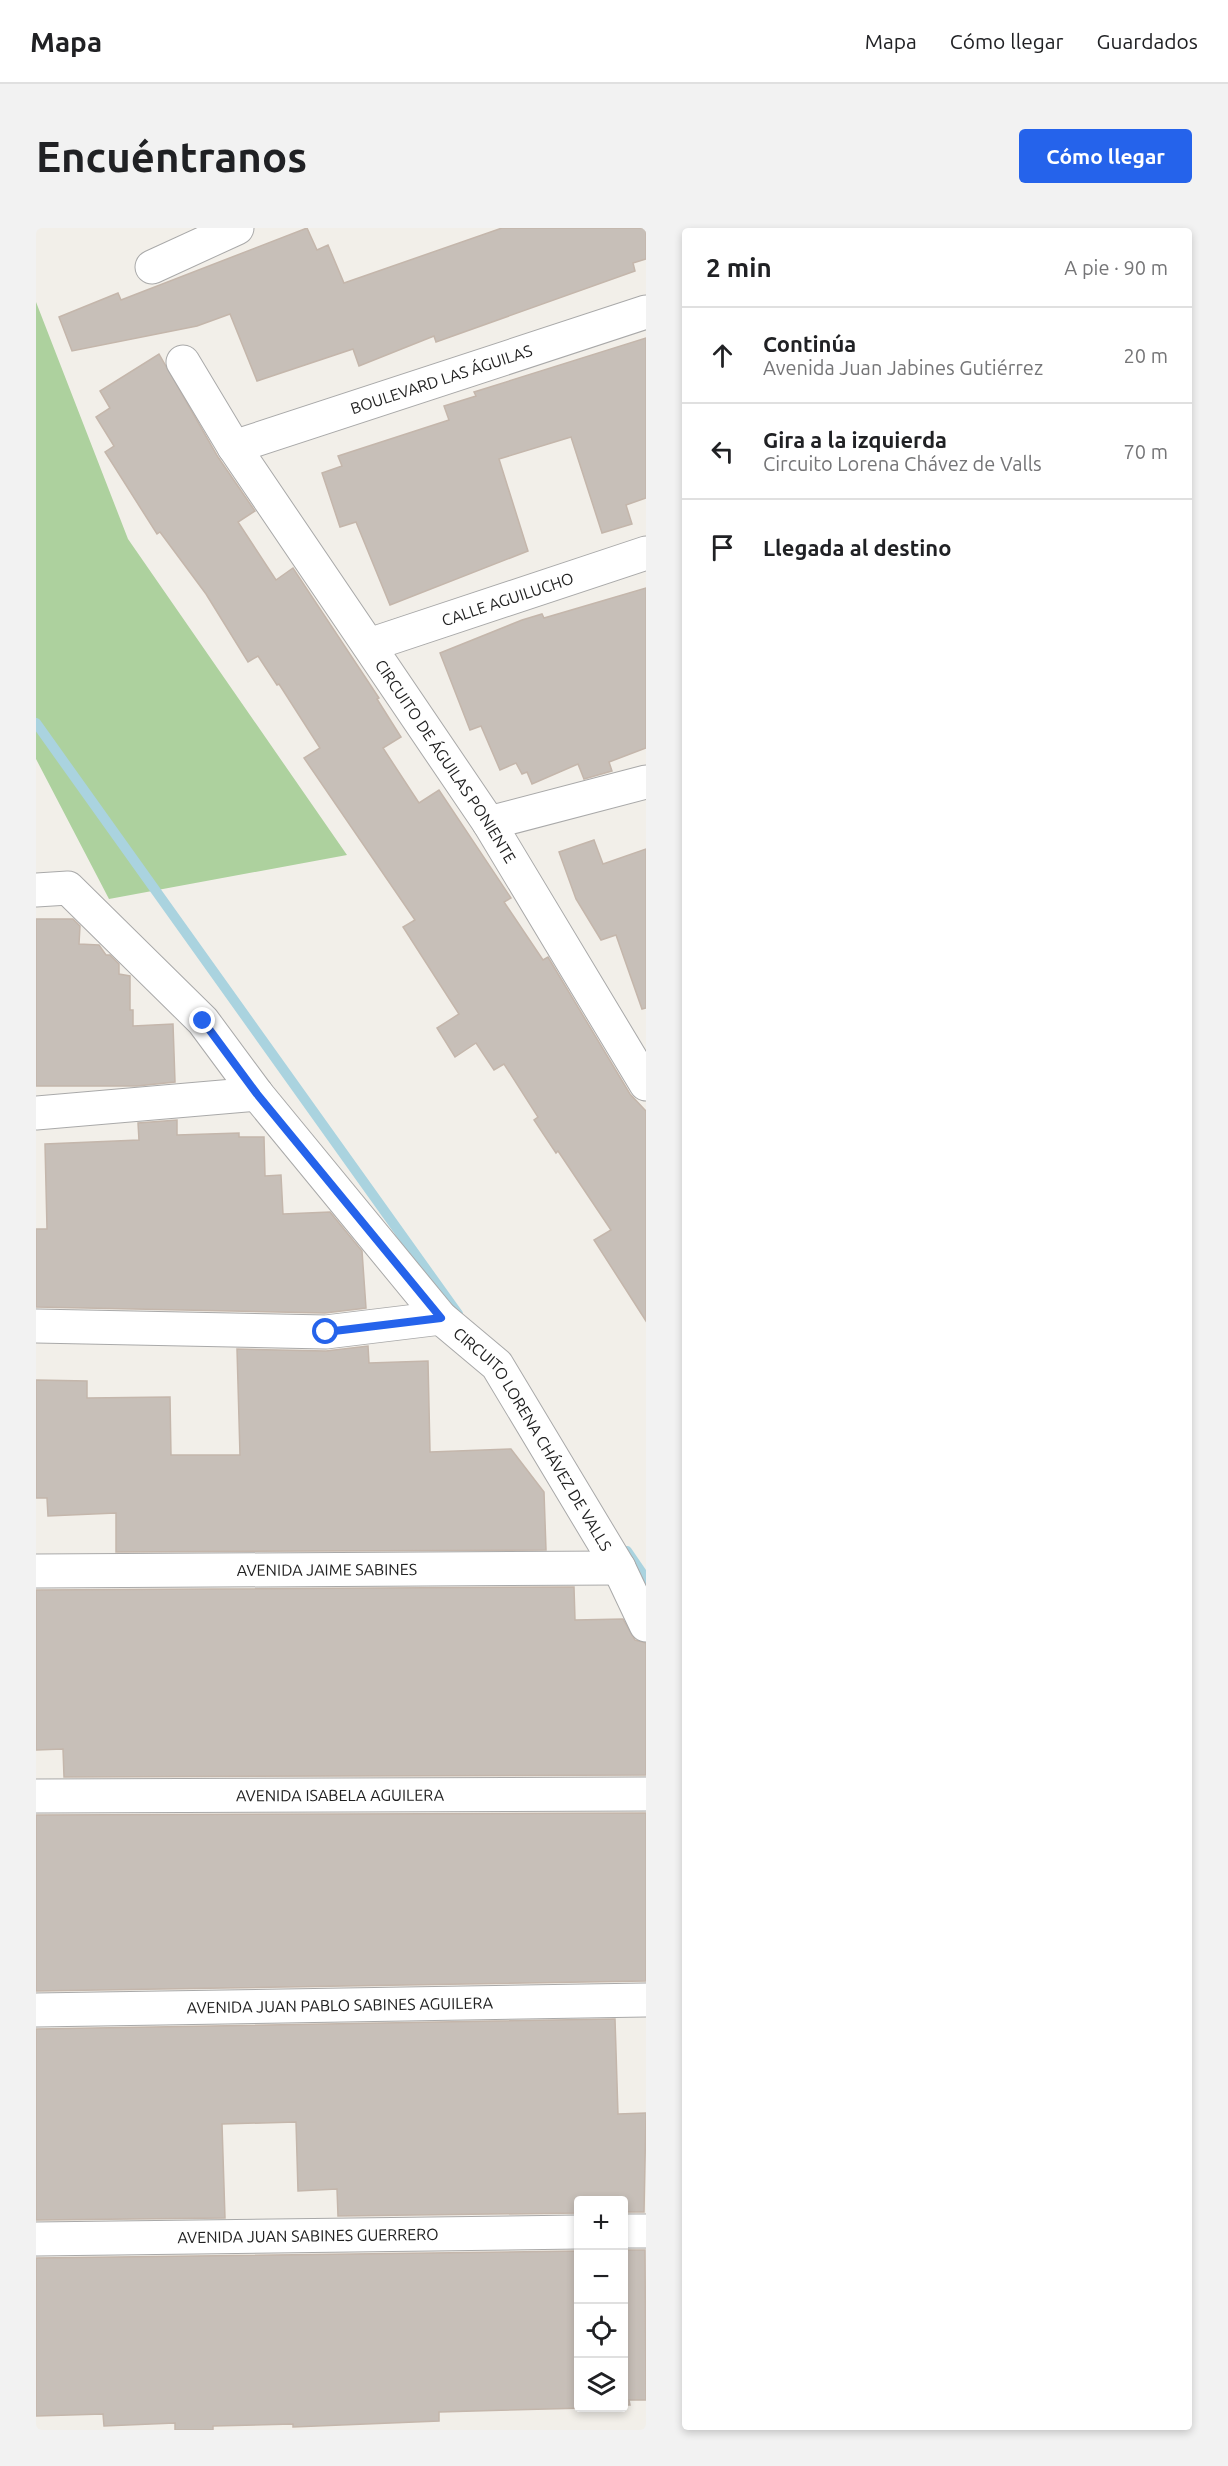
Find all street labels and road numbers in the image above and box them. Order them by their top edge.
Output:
street label: BOULEVARD LAS ÁGUILAS [348,341,534,417]
street label: CALLE AGUILUCHO [439,569,576,629]
street label: CIRCUITO DE ÁGUILAS PONIENTE [372,656,520,866]
street label: CIRCUITO LORENA CHÁVEZ DE VALLS [450,1323,616,1554]
street label: AVENIDA JAIME SABINES [237,1560,417,1579]
street label: AVENIDA ISABELA AGUILERA [236,1786,445,1804]
street label: AVENIDA JUAN PABLO SABINES AGUILERA [187,1993,494,2017]
street label: AVENIDA JUAN SABINES GUERRERO [177,2225,439,2246]

